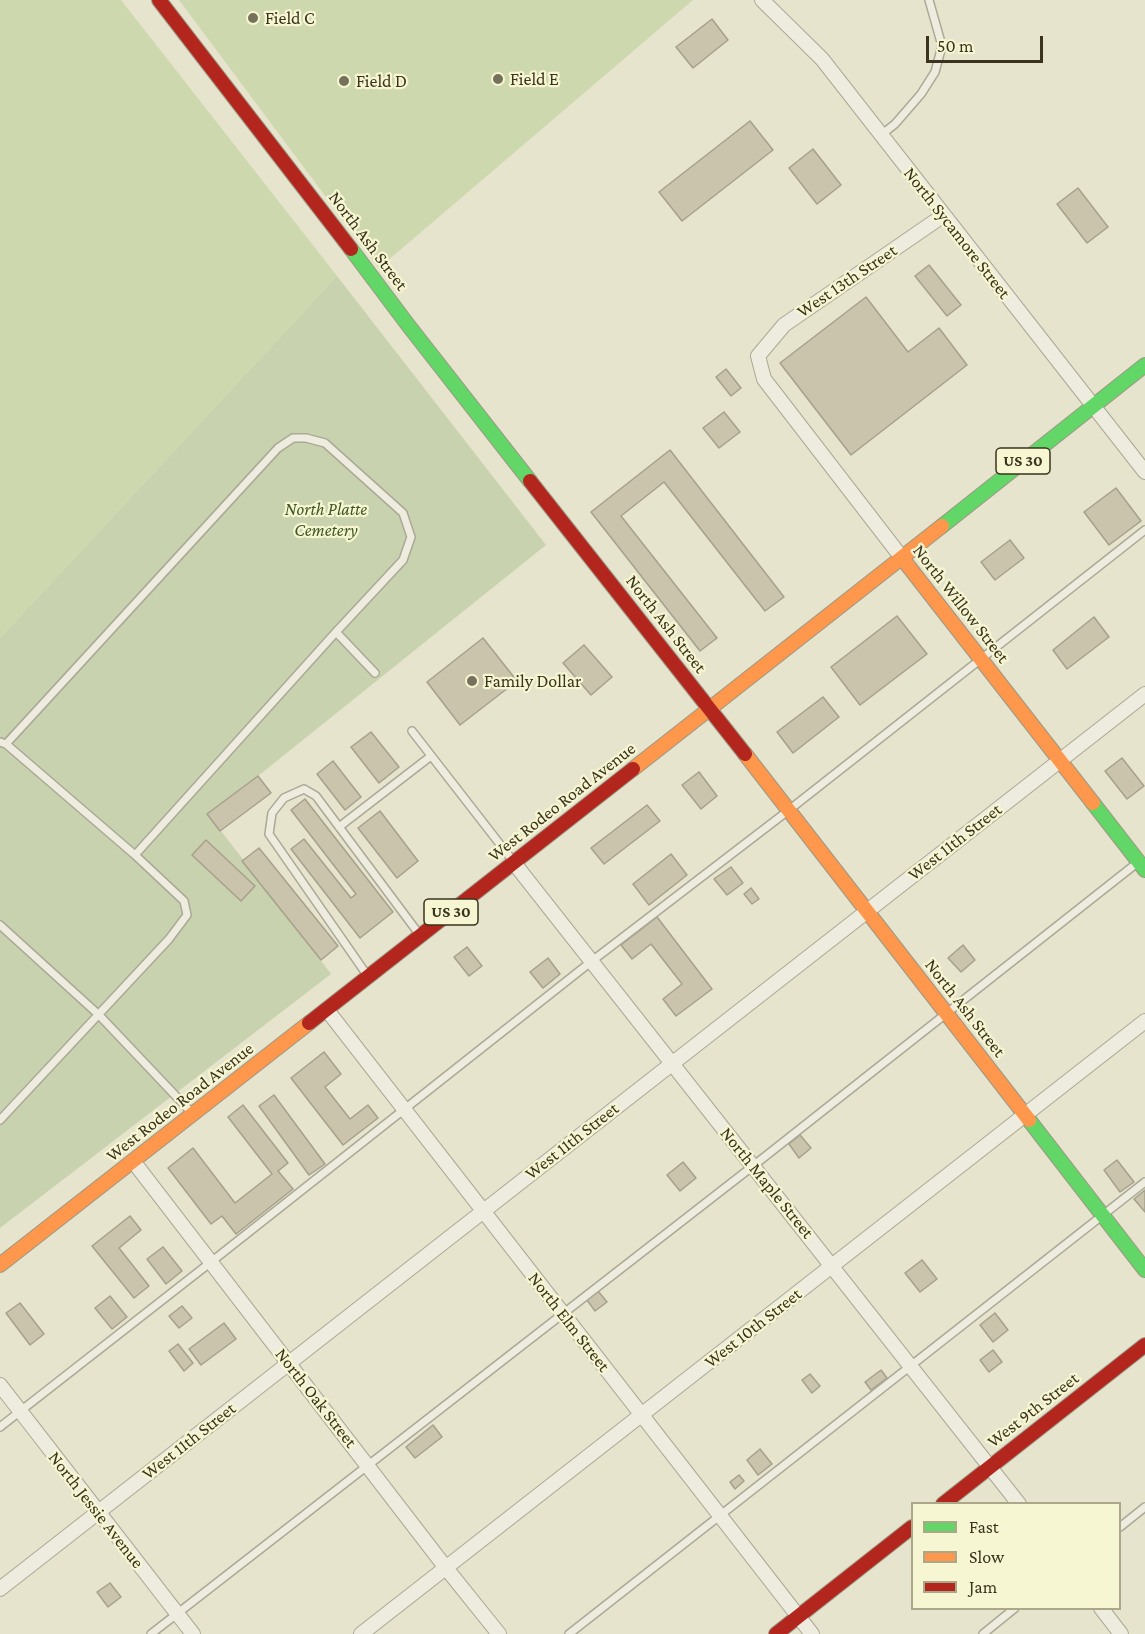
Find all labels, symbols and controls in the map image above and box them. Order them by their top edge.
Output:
place label: Field C [265,7,315,29]
marker: Field C [246,11,260,25]
scale bar [929,24,1046,62]
text: 50 m [937,36,974,56]
place label: Field E [510,68,559,90]
place label: Field D [356,70,407,92]
marker: Field E [491,72,505,86]
marker: Field D [337,74,351,88]
street label: North Sycamore Street [899,163,1015,303]
street label: North Ash Street [324,187,412,295]
street label: West 13th Street [793,240,901,322]
road number: US 30 [996,448,1050,474]
park label: North Platte Cemetery [285,498,367,540]
street label: North Willow Street [908,541,1014,667]
street label: North Ash Street [621,571,711,677]
place label: Family Dollar [484,670,581,692]
marker: Family Dollar [465,674,479,688]
street label: West Rodeo Road Avenue [484,738,640,866]
street label: West 11th Street [904,799,1006,885]
road number: US 30 [424,899,478,925]
street label: North Ash Street [920,955,1010,1061]
street label: West Rodeo Road Avenue [102,1038,258,1166]
street label: West 11th Street [521,1098,623,1184]
street label: North Maple Street [716,1123,818,1243]
street label: North Elm Street [523,1268,615,1376]
street label: West 10th Street [700,1283,806,1373]
street label: North Oak Street [270,1344,362,1452]
street label: West 9th Street [983,1368,1083,1452]
street label: West 11th Street [138,1398,240,1484]
street label: North Jessie Avenue [44,1447,148,1573]
legend [911,1502,1121,1610]
text: Fast [969,1517,999,1537]
text: Slow [969,1547,1004,1567]
text: Jam [969,1577,997,1597]

